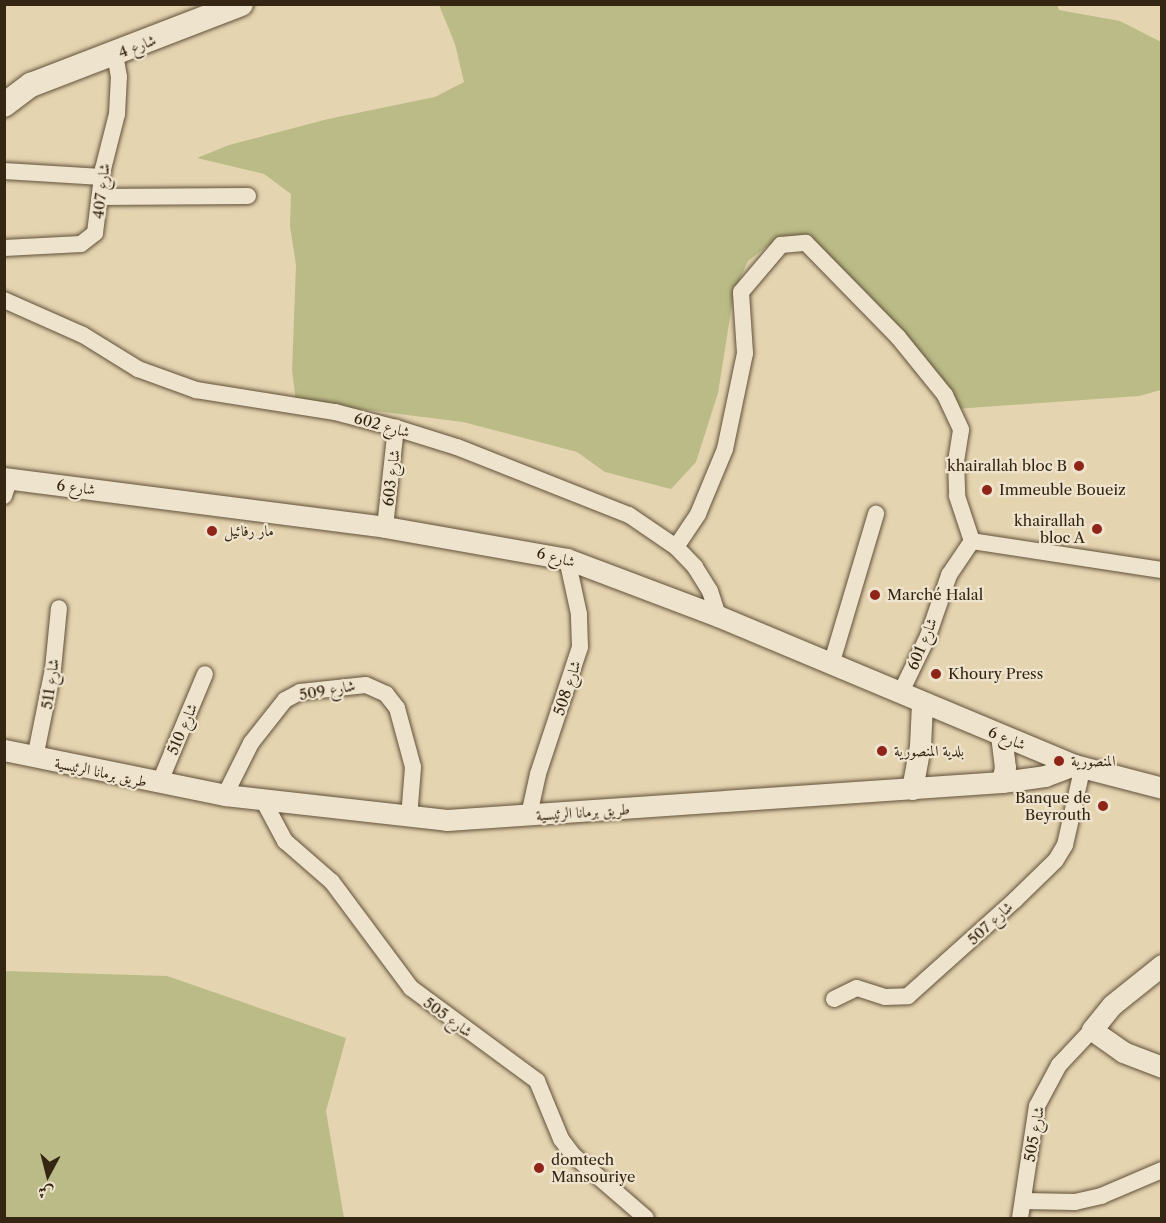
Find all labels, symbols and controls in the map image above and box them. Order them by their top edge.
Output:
street label: شارع 4 [116,31,158,61]
street label: شارع 407 [89,162,113,220]
street label: شارع 602 [352,409,412,441]
street label: شارع 603 [379,449,403,507]
place label: khairallah bloc B [947,457,1067,475]
marker: khairallah bloc B [1072,459,1086,473]
street label: شارع 6 [56,476,96,498]
place label: Immeuble Boueiz [999,481,1126,499]
marker: Immeuble Boueiz [980,483,994,497]
place label: khairallah bloc A [1014,511,1085,546]
place label: مار رفائيل [224,522,274,540]
marker: khairallah bloc A [1090,522,1104,536]
marker: مار رفائيل [205,524,219,538]
street label: شارع 6 [535,543,577,571]
place label: Marché Halal [887,586,983,604]
marker: Marché Halal [868,588,882,602]
street label: شارع 601 [903,615,941,673]
street label: شارع 511 [38,658,62,710]
street label: شارع 508 [550,658,584,718]
place label: Khoury Press [948,665,1044,683]
marker: Khoury Press [929,667,943,681]
street label: شارع 509 [298,676,356,704]
street label: شارع 510 [163,701,201,757]
street label: شارع 6 [986,722,1028,754]
place label: بلدية المنصورية [894,742,964,760]
marker: بلدية المنصورية [875,744,889,758]
place label: المنصورية [1071,752,1116,770]
street label: طريق برمانا الرئيسية [53,753,149,791]
marker: المنصورية [1052,754,1066,768]
place label: Banque de Beyrouth [1015,788,1091,823]
marker: Banque de Beyrouth [1096,799,1110,813]
street label: طريق برمانا الرئيسية [535,800,631,824]
street label: شارع 507 [964,898,1016,948]
street label: شارع 505 [420,993,476,1041]
street label: شارع 505 [1020,1105,1048,1163]
north arrow [18,1145,78,1205]
place label: domtech Mansouriye [551,1150,635,1185]
marker: domtech Mansouriye [532,1161,546,1175]
text: ش [37,1182,55,1204]

